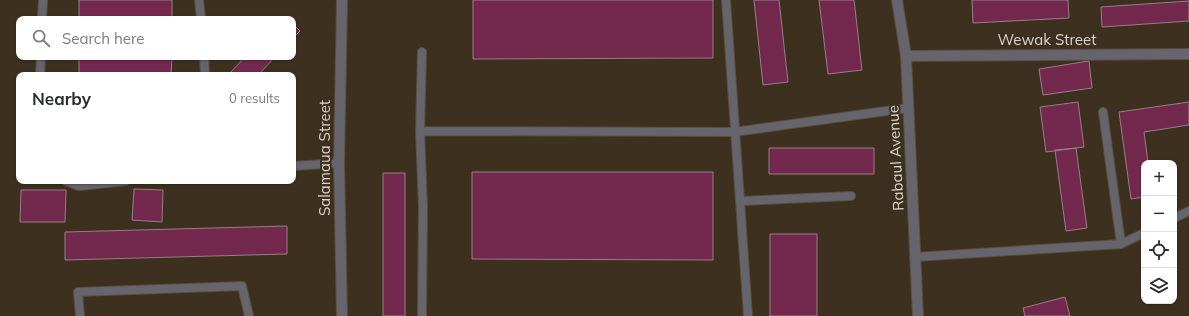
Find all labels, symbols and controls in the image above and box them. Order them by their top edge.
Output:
search box [16,16,296,60]
icon: search [30,27,52,49]
text: Search here [62,29,144,48]
street label: Wewak Street [998,30,1096,49]
text: Nearby [32,88,91,109]
text: 0 results [229,90,280,106]
street label: Salamaua Street [315,100,334,216]
street label: Rabaul Avenue [883,105,908,211]
map controls [1141,160,1177,304]
button: + [1141,160,1177,196]
button: − [1141,196,1177,232]
button: locate [1141,232,1177,268]
button: layers [1141,268,1177,304]

